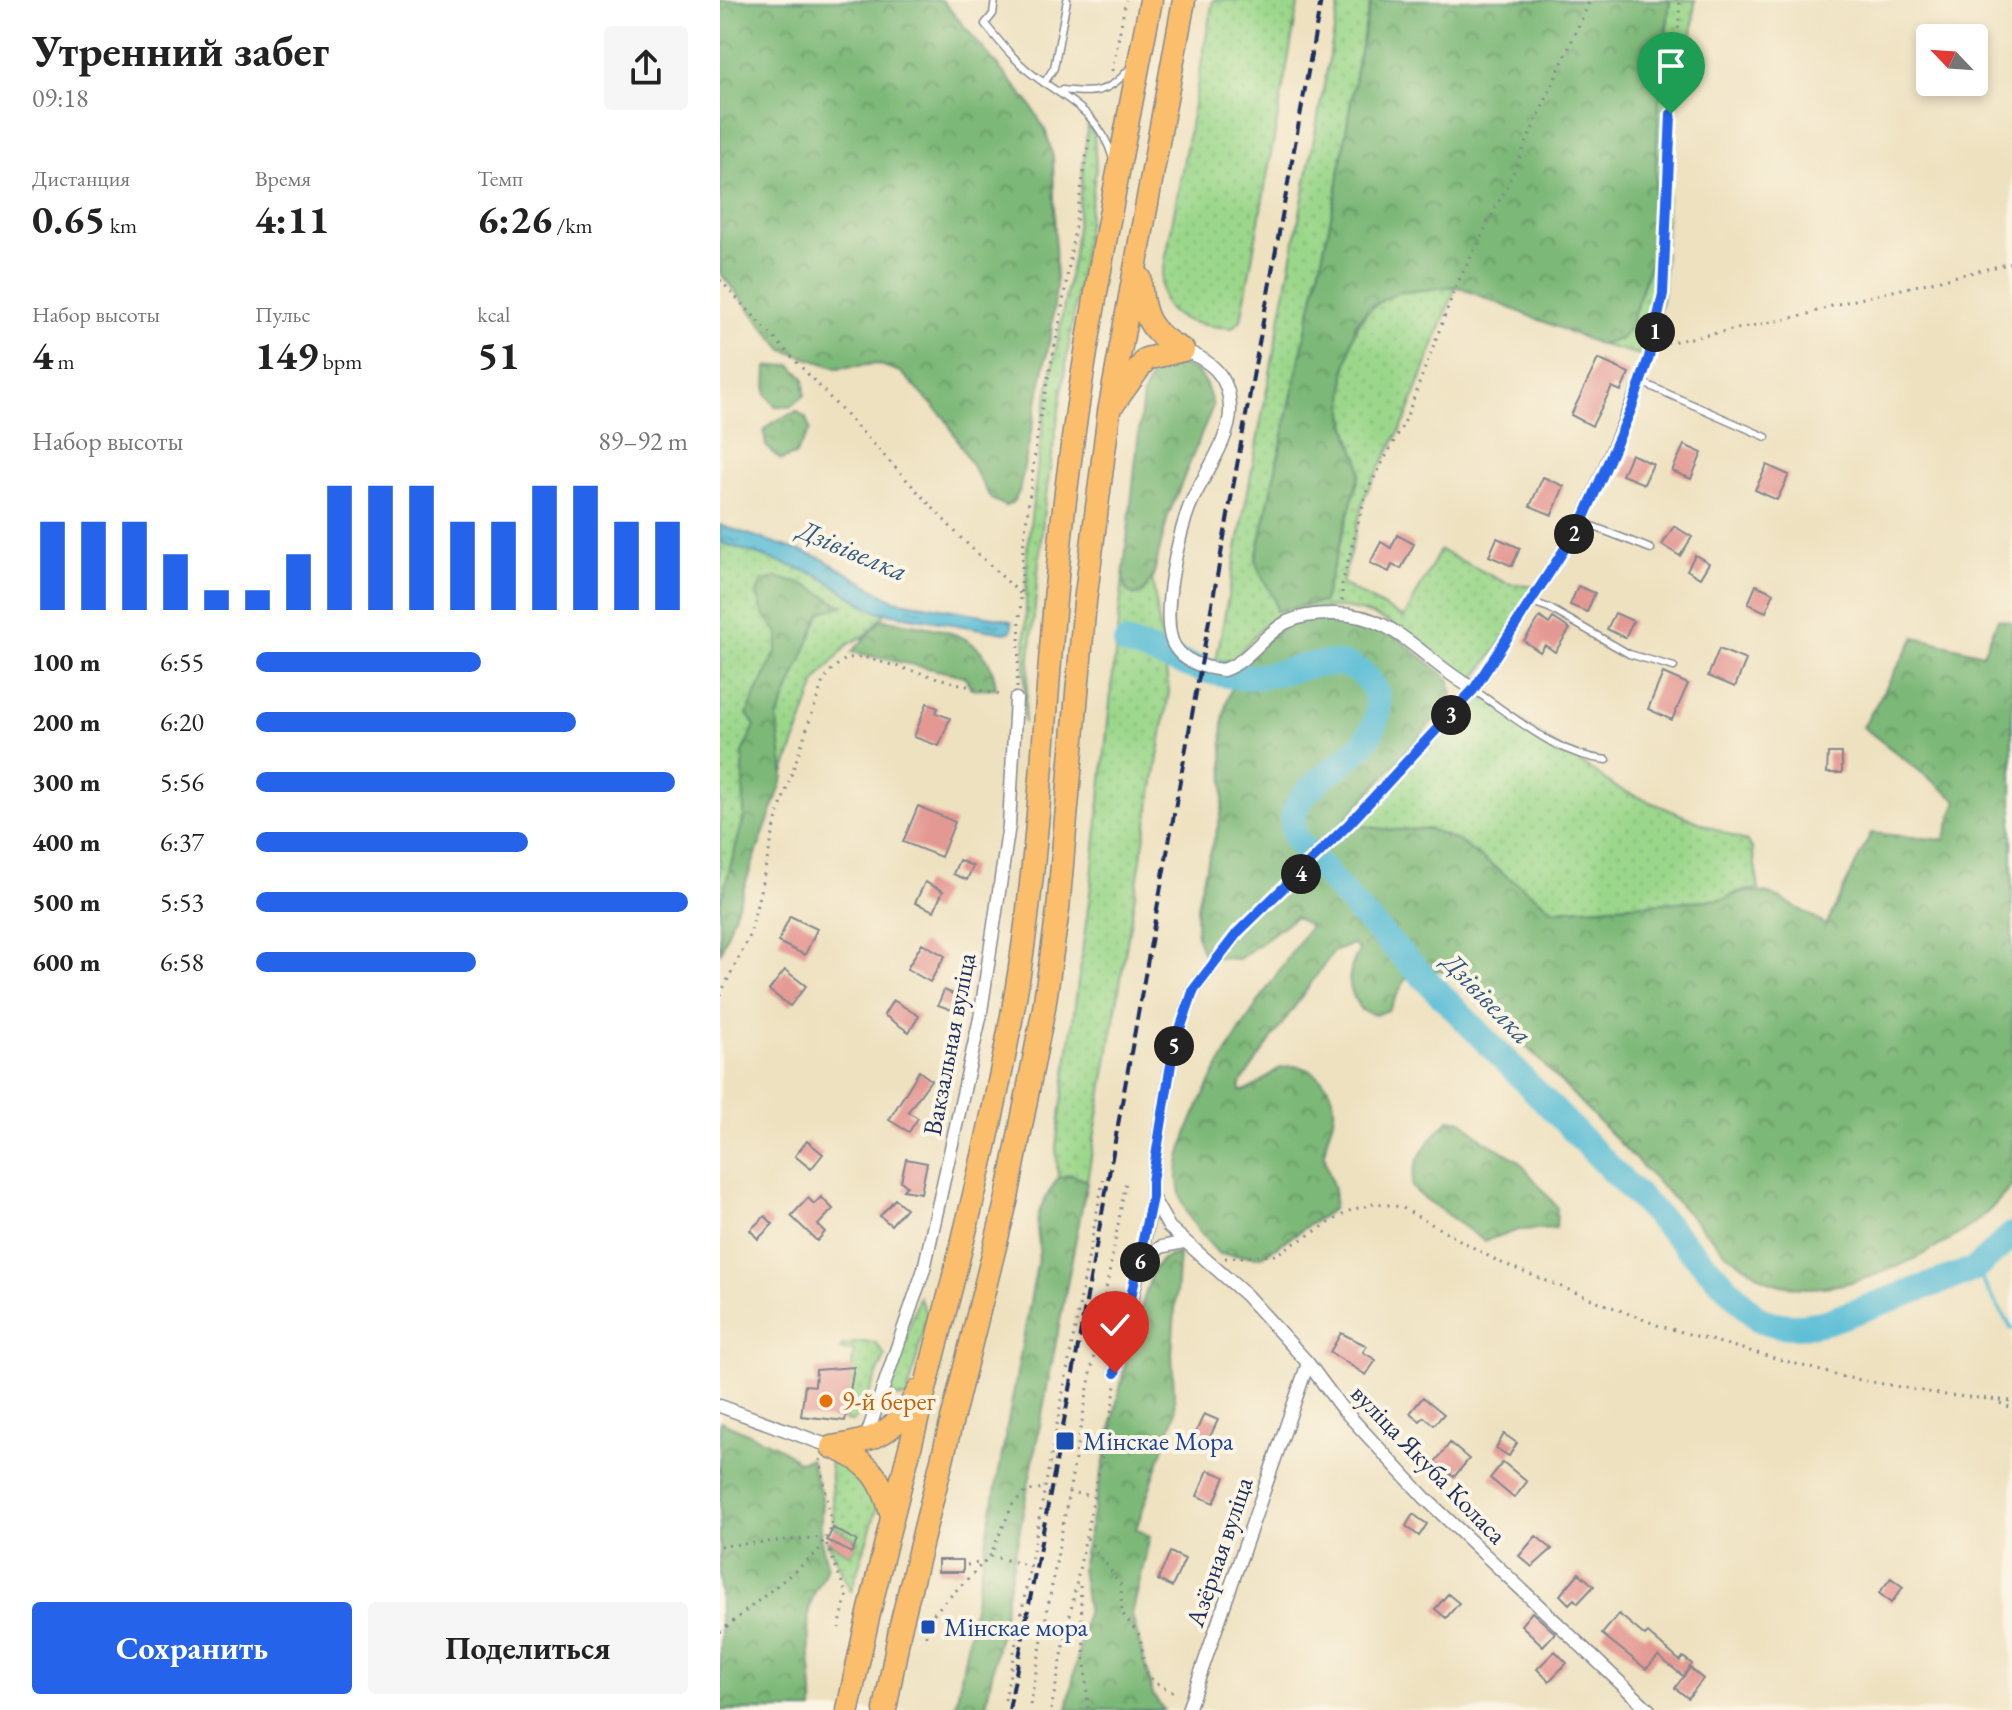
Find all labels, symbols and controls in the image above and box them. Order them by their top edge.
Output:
text: Утренний забег [32,22,329,79]
north arrow [1916,24,1988,96]
map controls [1916,24,1988,96]
button: share [604,26,688,110]
pin [1637,32,1705,114]
icon: arrive [1649,44,1693,88]
text: 09:18 [32,81,88,115]
text: Дистанция [32,164,130,193]
text: Время [255,164,311,193]
text: Темп [477,164,523,193]
text: 0.65 [32,193,105,245]
text: 4:11 [255,193,329,245]
text: 6:26 [477,193,552,245]
text: km [105,211,137,240]
text: /km [552,211,593,240]
text: Набор высоты [32,300,160,329]
text: Пульс [255,300,310,329]
text: kcal [477,300,510,329]
pin: 1 [1635,312,1675,352]
text: 1 [1649,317,1661,346]
text: 4 [32,329,53,381]
text: 149 [255,329,318,381]
text: 51 [477,329,520,381]
text: m [53,347,75,376]
text: bpm [318,347,362,376]
text: Набор высоты [32,424,183,458]
text: 89–92 m [598,424,688,458]
water label: Дзівівелка [791,510,913,589]
pin: 2 [1554,514,1594,554]
text: 2 [1568,519,1580,548]
text: 100 m [32,645,100,679]
text: 6:55 [160,645,204,679]
pin: 3 [1431,695,1471,735]
text: 3 [1445,700,1457,729]
text: 200 m [32,705,100,739]
text: 6:20 [160,705,204,739]
text: 300 m [32,765,100,799]
text: 5:56 [160,765,204,799]
text: 400 m [32,825,100,859]
text: 6:37 [160,825,204,859]
pin: 4 [1281,854,1321,894]
text: 4 [1295,859,1307,888]
text: 500 m [32,885,100,919]
text: 5:53 [160,885,204,919]
water label: Дзівівелка [1434,943,1541,1052]
text: 600 m [32,945,100,979]
text: 6:58 [160,945,204,979]
street label: Вакзальная вуліца [915,949,983,1138]
pin: 5 [1154,1026,1194,1066]
text: 5 [1168,1031,1180,1060]
pin: 6 [1120,1242,1160,1282]
text: 6 [1134,1247,1146,1276]
pin [1081,1291,1149,1373]
icon: check [1093,1303,1137,1347]
street label: вуліца Якуба Коласа [1344,1377,1515,1552]
place label: 9-й берег [842,1384,936,1418]
marker: 9-й берег [817,1392,835,1410]
place label: Мінскае Мора [1083,1424,1234,1458]
marker: Мінскае Мора [1054,1430,1076,1452]
street label: Азёрная вуліца [1177,1472,1261,1632]
button: Сохранить [32,1602,352,1694]
button: Поделиться [368,1602,688,1694]
place label: Мінскае мора [944,1610,1088,1644]
marker: Мінскае мора [919,1618,937,1636]

